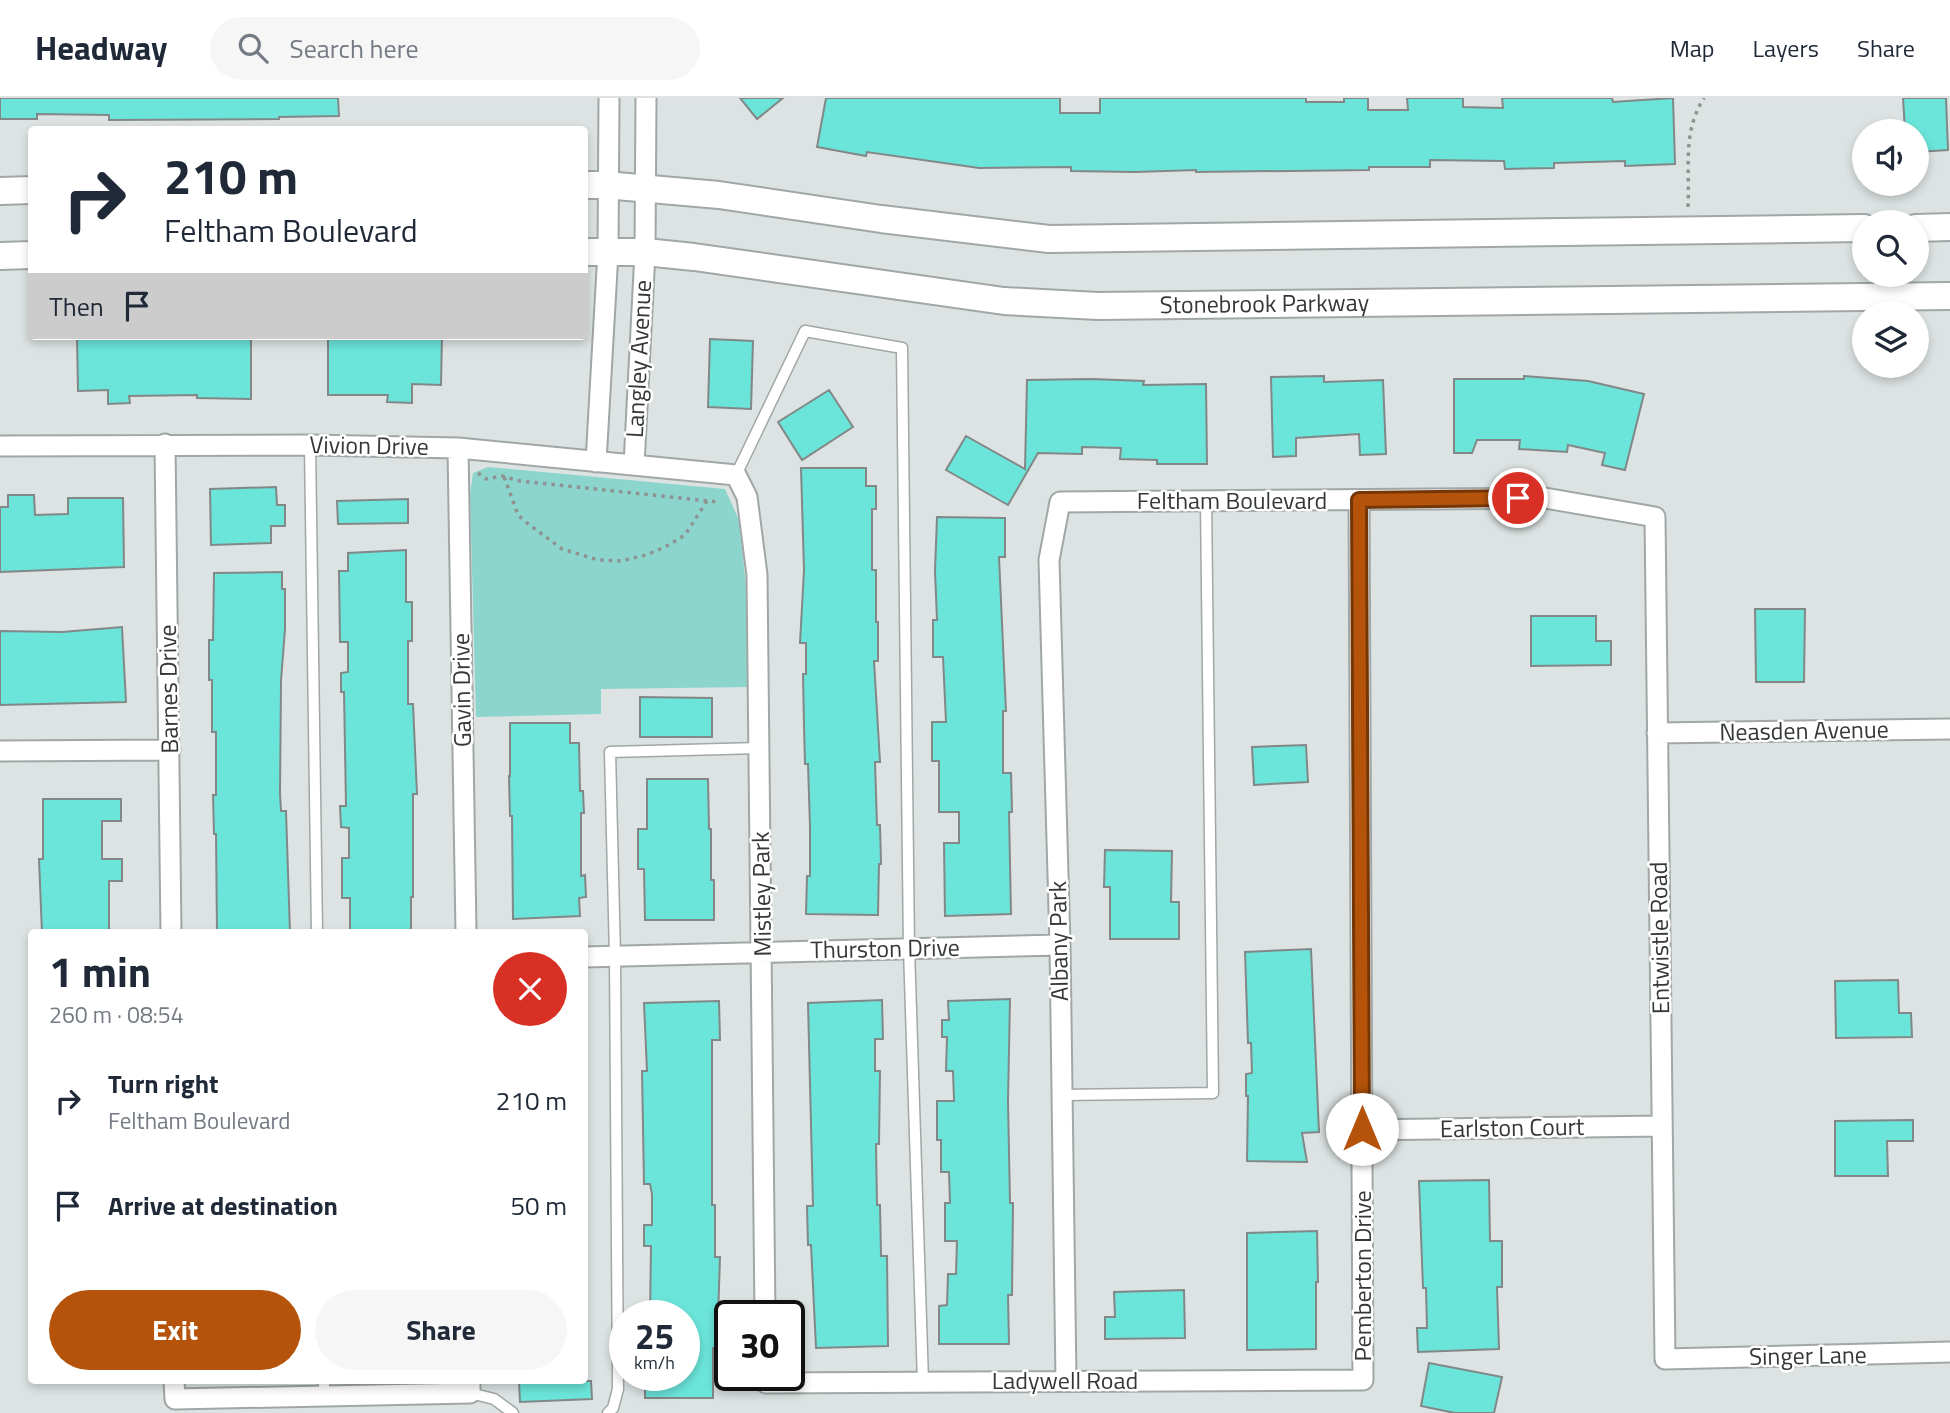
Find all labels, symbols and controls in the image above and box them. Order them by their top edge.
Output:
search box [210,17,700,80]
text: Headway [35,23,168,73]
icon: search [234,29,272,67]
text: Search here [290,29,419,68]
text: Map [1670,30,1715,66]
text: Layers [1753,30,1819,66]
text: Share [1857,30,1915,66]
map controls [1852,119,1929,378]
button: sound [1852,119,1929,196]
text: 210 m [164,138,298,213]
icon: right [49,154,140,245]
text: Feltham Boulevard [164,206,418,254]
button: search [1852,210,1929,287]
street label: Langley Avenue [616,279,660,439]
street label: Stonebrook Parkway [1160,284,1370,322]
text: Then [49,287,104,326]
icon: arrive [118,287,156,325]
button: layers [1852,301,1929,378]
street label: Vivion Drive [309,426,429,464]
pin [1488,468,1548,528]
icon: arrive [1499,479,1537,517]
street label: Feltham Boulevard [1137,482,1327,518]
street label: Barnes Drive [149,624,187,754]
street label: Gavin Drive [442,633,480,747]
street label: Neasden Avenue [1719,711,1889,749]
street label: Mistley Park [742,831,780,957]
street label: Entwistle Road [1640,861,1678,1015]
street label: Albany Park [1039,880,1077,1001]
street label: Thurston Drive [810,929,960,967]
text: 1 min [49,939,151,1003]
button: close [493,952,567,1026]
text: 260 m · 08:54 [49,997,184,1032]
text: Turn right [108,1064,219,1103]
text: 210 m [496,1081,567,1120]
icon: right [49,1082,87,1120]
position arrow [1325,1092,1399,1166]
text: Feltham Boulevard [108,1103,290,1138]
street label: Earlston Court [1439,1108,1585,1146]
text: Arrive at destination [108,1186,338,1225]
text: 50 m [510,1186,567,1225]
icon: arrive [49,1187,87,1225]
street label: Pemberton Drive [1344,1190,1380,1362]
button: Exit [49,1290,301,1370]
button: Share [315,1290,567,1370]
speed limit sign: 30 [714,1300,805,1391]
text: 25 [635,1309,674,1363]
street label: Singer Lane [1749,1336,1867,1374]
text: km/h [634,1349,675,1376]
street label: Ladywell Road [992,1362,1138,1398]

